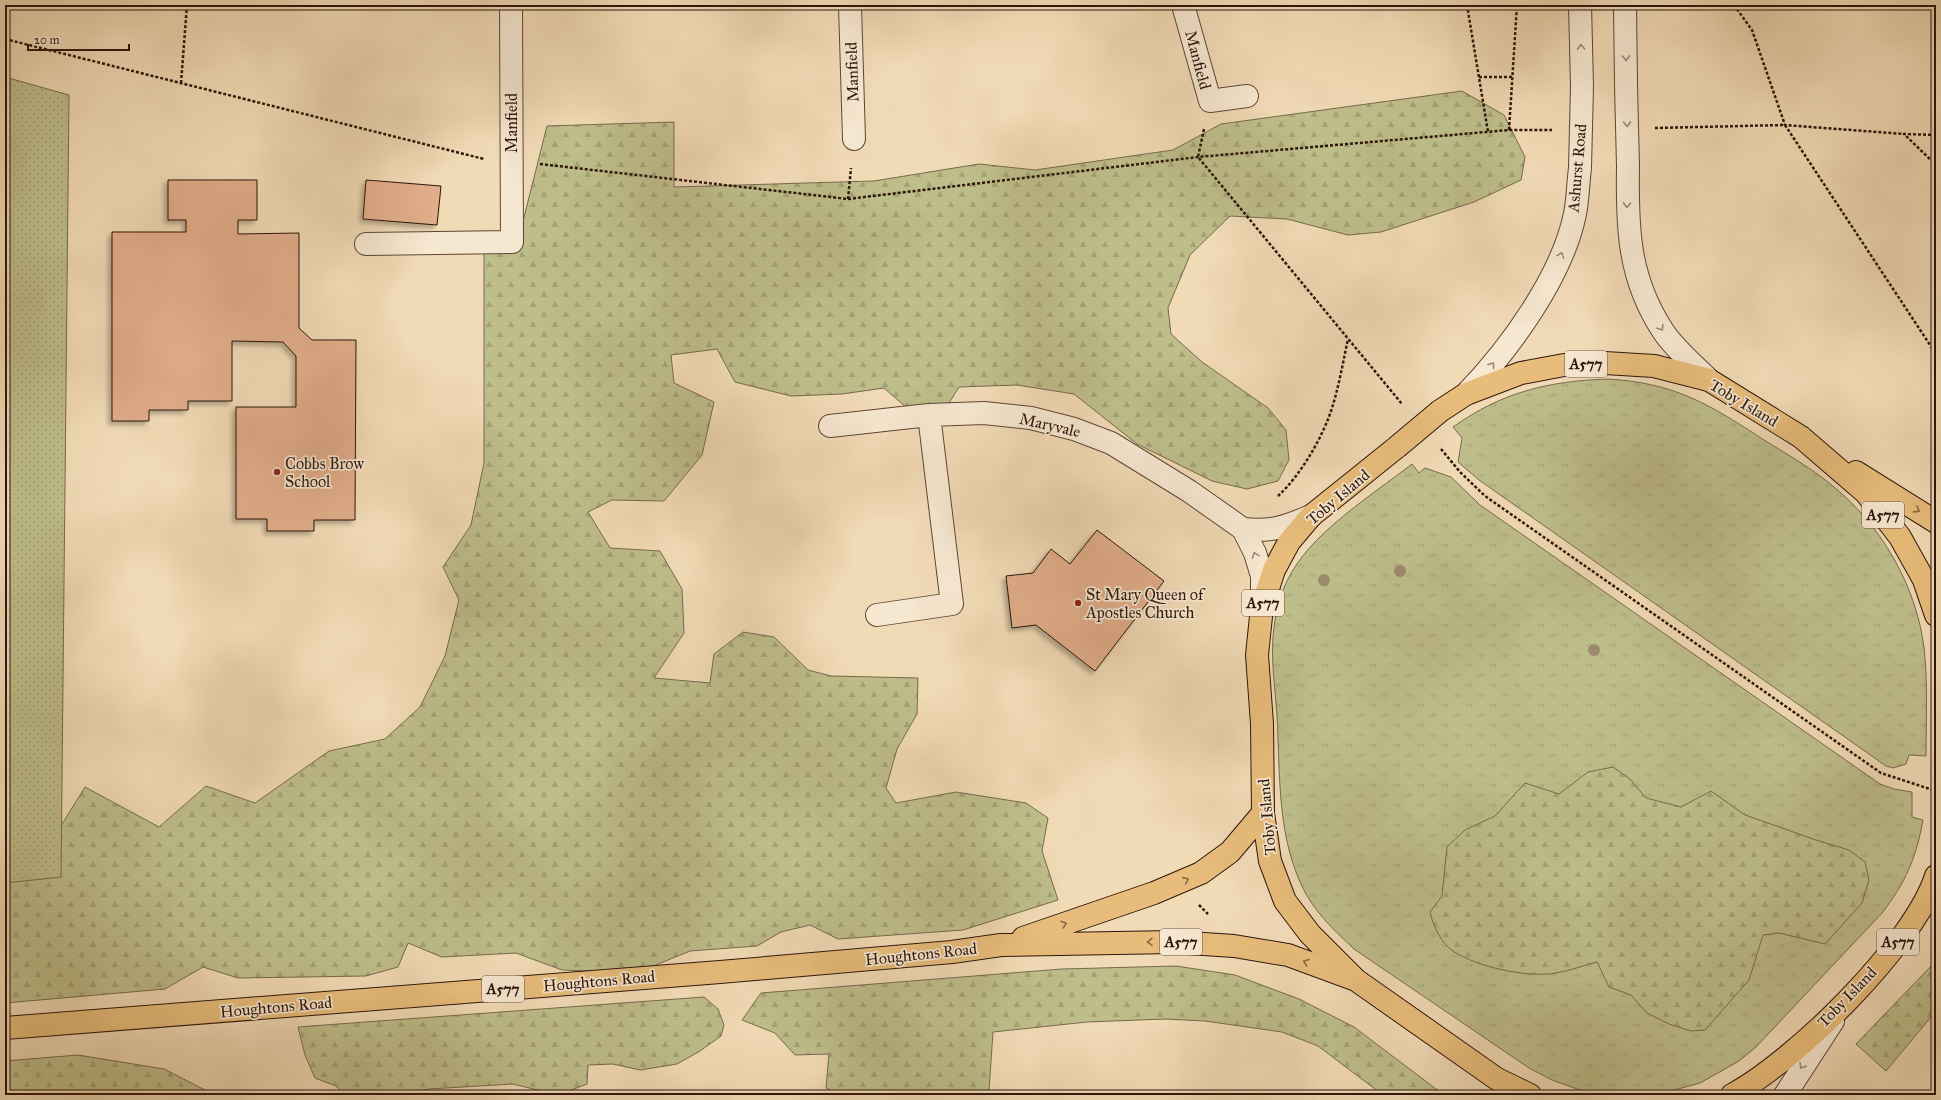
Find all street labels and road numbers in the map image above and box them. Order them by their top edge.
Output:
street label: Manfield [1181,28,1215,92]
street label: Manfield [841,42,863,102]
street label: Manfield [502,93,521,153]
street label: Ashurst Road [1564,123,1590,214]
road number: A577 [1565,351,1607,377]
street label: Toby Island [1706,375,1782,431]
street label: Maryvale [1018,409,1083,441]
street label: Toby Island [1303,465,1373,529]
road number: A577 [1862,502,1904,528]
road number: A577 [1242,590,1284,616]
street label: Toby Island [1254,778,1280,856]
road number: A577 [1160,929,1202,955]
road number: A577 [1877,929,1919,955]
street label: Houghtons Road [864,939,978,970]
street label: Toby Island [1814,963,1880,1031]
street label: Houghtons Road [542,967,656,996]
road number: A577 [482,976,524,1002]
street label: Houghtons Road [219,993,333,1022]

